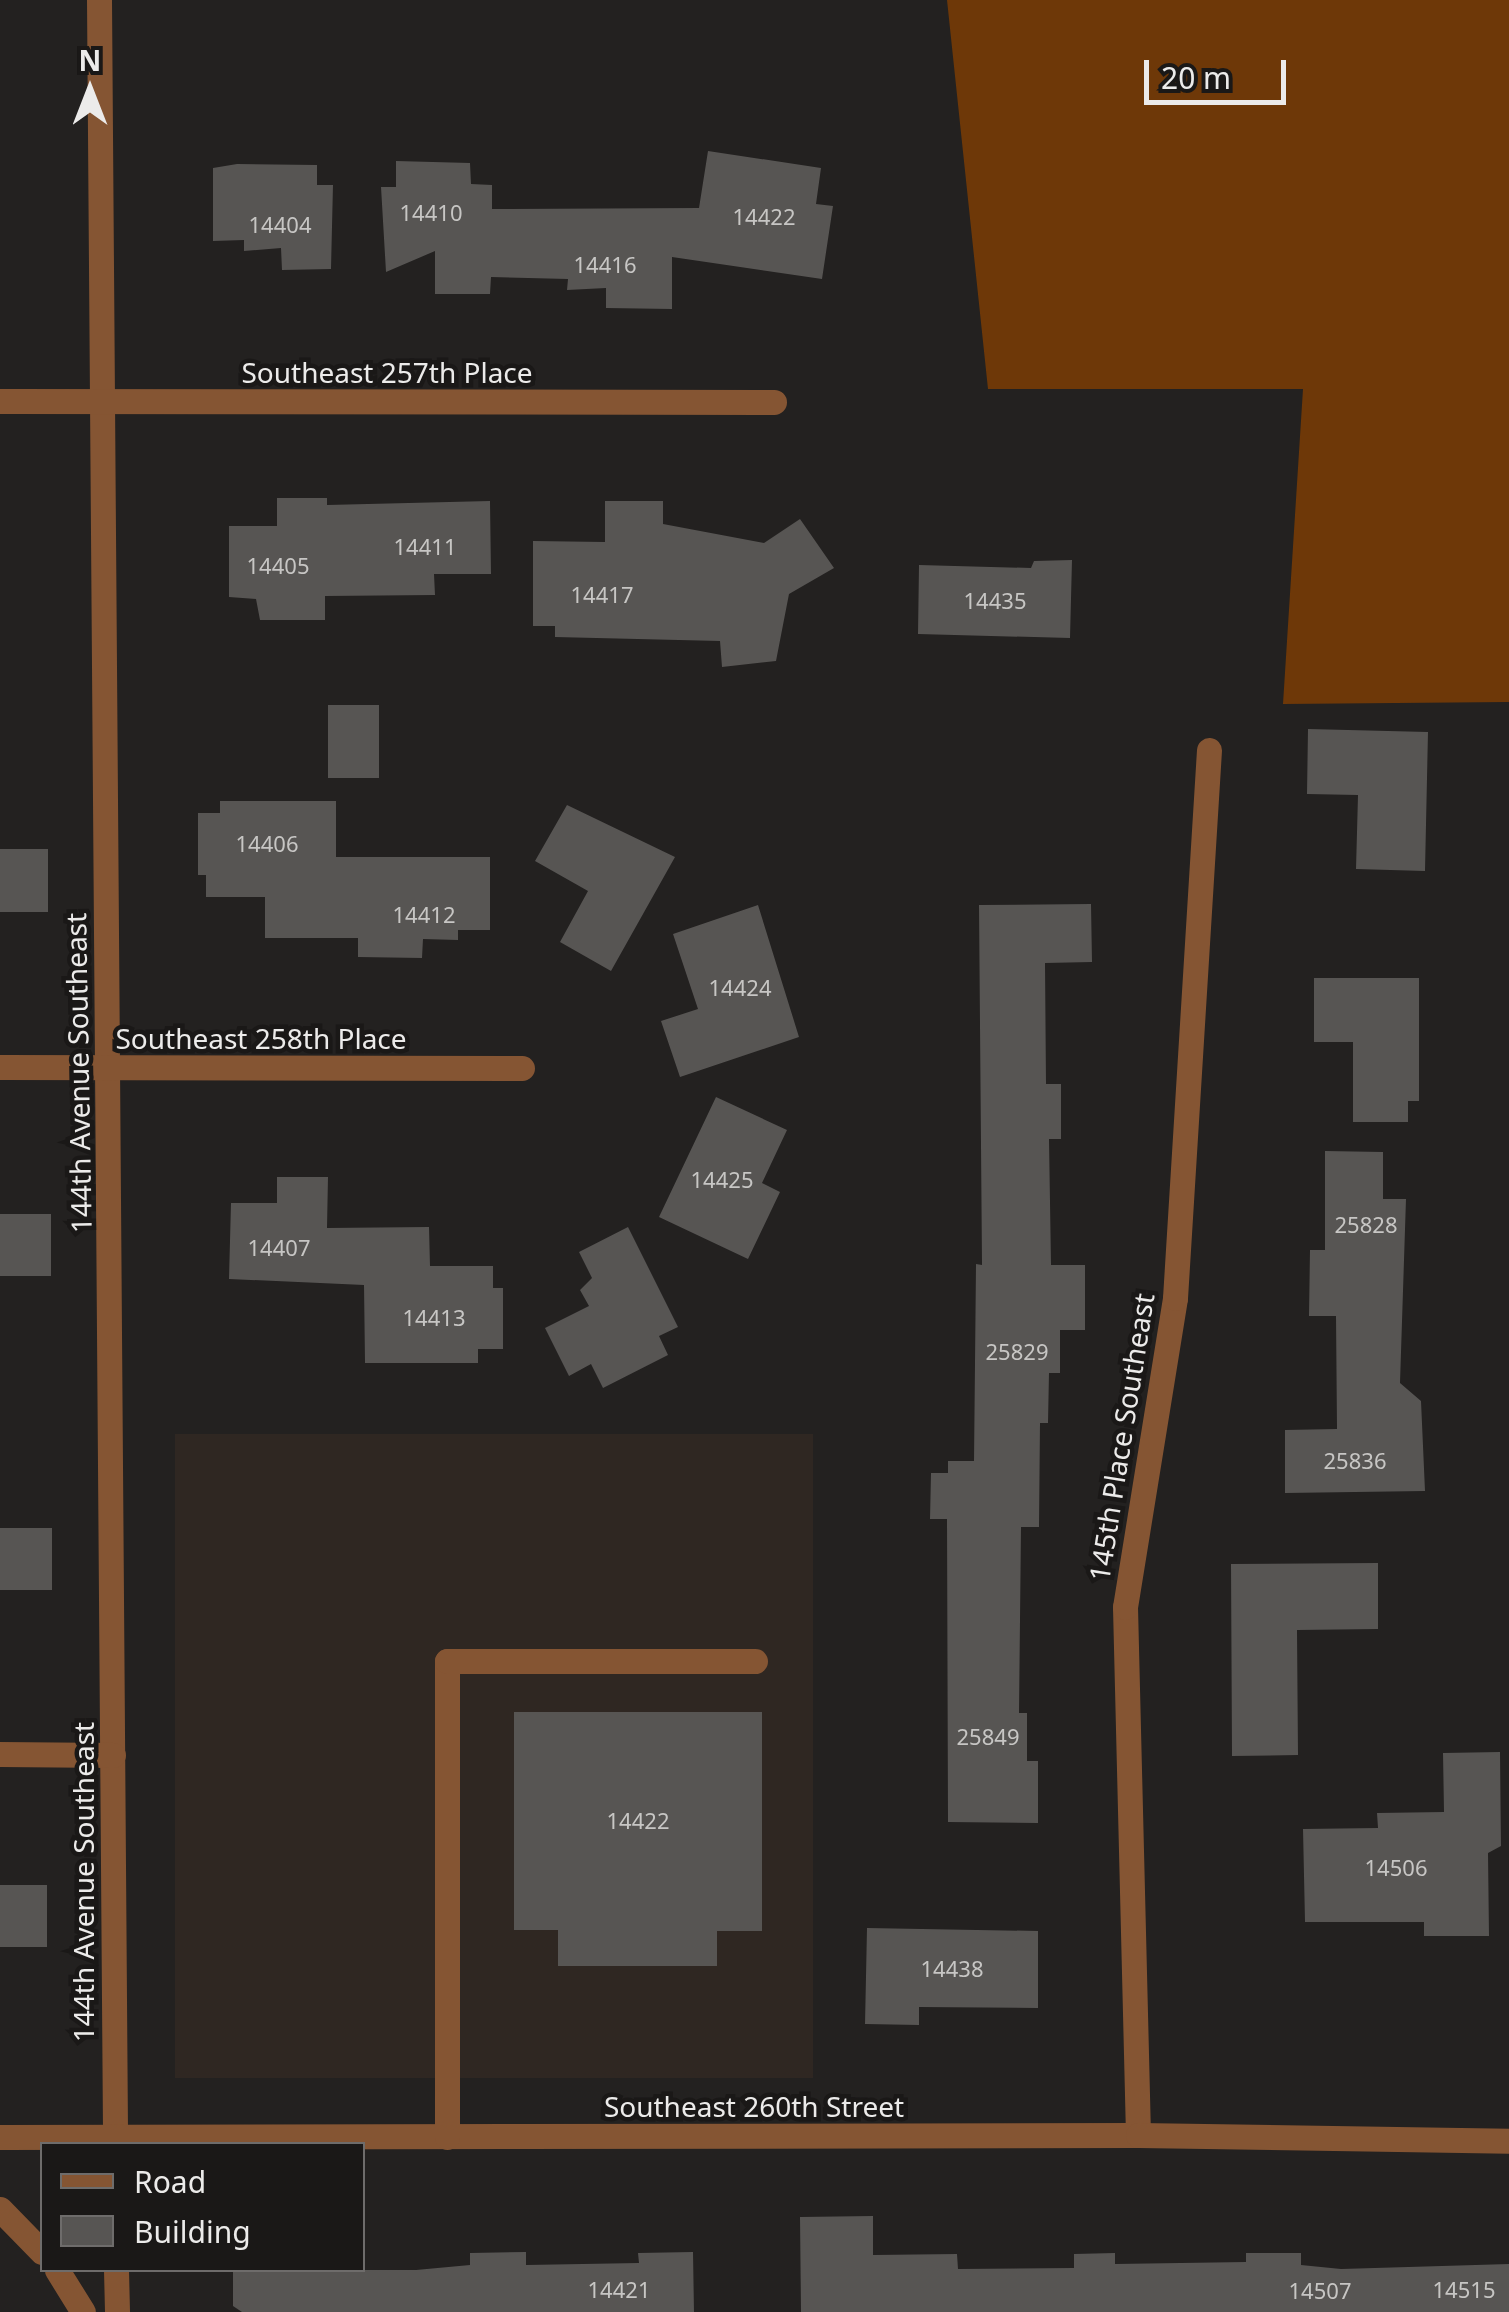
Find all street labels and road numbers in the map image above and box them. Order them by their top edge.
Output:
street label: Southeast 257th Place [241,355,533,389]
street label: 144th Avenue Southeast [58,913,98,1233]
street label: Southeast 258th Place [115,1021,407,1055]
street label: 145th Place Southeast [1082,1291,1160,1583]
street label: 144th Avenue Southeast [66,1722,100,2042]
street label: Southeast 260th Street [604,2089,904,2123]

